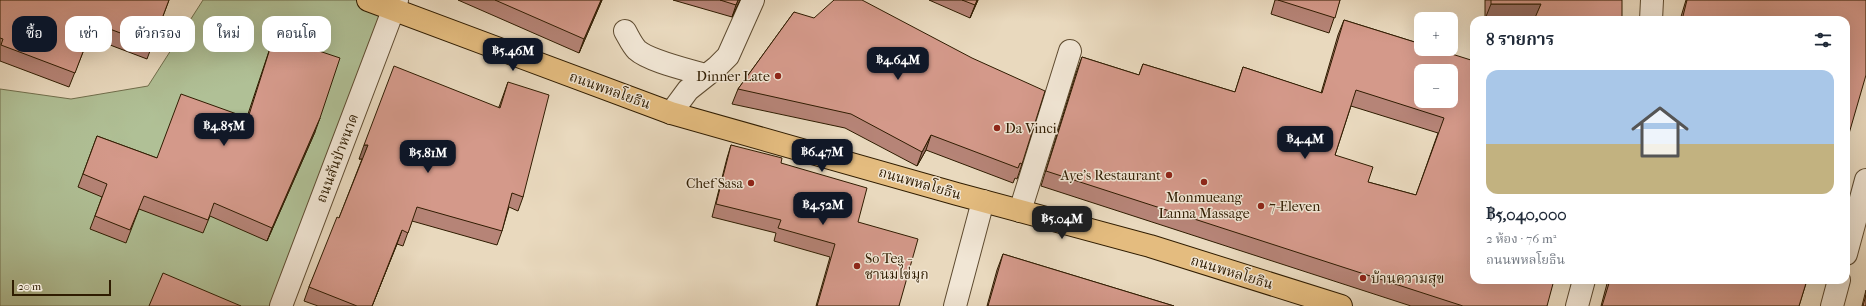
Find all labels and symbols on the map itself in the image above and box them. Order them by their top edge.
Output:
pin: ฿5.46M [480,38,546,72]
pin: ฿4.64M [865,47,931,81]
street label: ถนนพหลโยธิน [567,66,653,113]
place label: Dinner Late [696,68,770,85]
marker: Dinner Late [773,71,783,81]
street label: ถนนสันป่าหนาด [313,111,362,205]
pin: ฿4.85M [191,113,257,147]
place label: Da Vinci [1005,120,1057,137]
marker: Da Vinci [992,123,1002,133]
pin: ฿4.4M [1277,126,1333,160]
pin: ฿6.47M [789,139,855,173]
pin: ฿5.81M [395,140,461,174]
street label: ถนนพหลโยธิน [877,162,964,203]
place label: Aye's Restaurant [1060,167,1161,184]
marker: Aye's Restaurant [1164,170,1174,180]
place label: Chef Sasa [686,175,744,192]
marker: Monmueang Lanna Massage [1199,177,1209,187]
marker: Chef Sasa [746,178,756,188]
place label: Monmueang Lanna Massage [1158,189,1250,222]
pin: ฿4.52M [790,192,856,226]
place label: 7-Eleven [1269,198,1320,215]
marker: 7-Eleven [1256,201,1266,211]
pin: ฿5.04M [1029,206,1095,240]
place label: So Tea - ชานมไข่มุก [865,250,929,283]
street label: ถนนพหลโยธิน [1189,250,1276,293]
marker: So Tea - ชานมไข่มุก [852,261,862,271]
place label: บ้านความสุข [1371,270,1445,287]
marker: บ้านความสุข [1358,273,1368,283]
scale bar [12,278,111,297]

